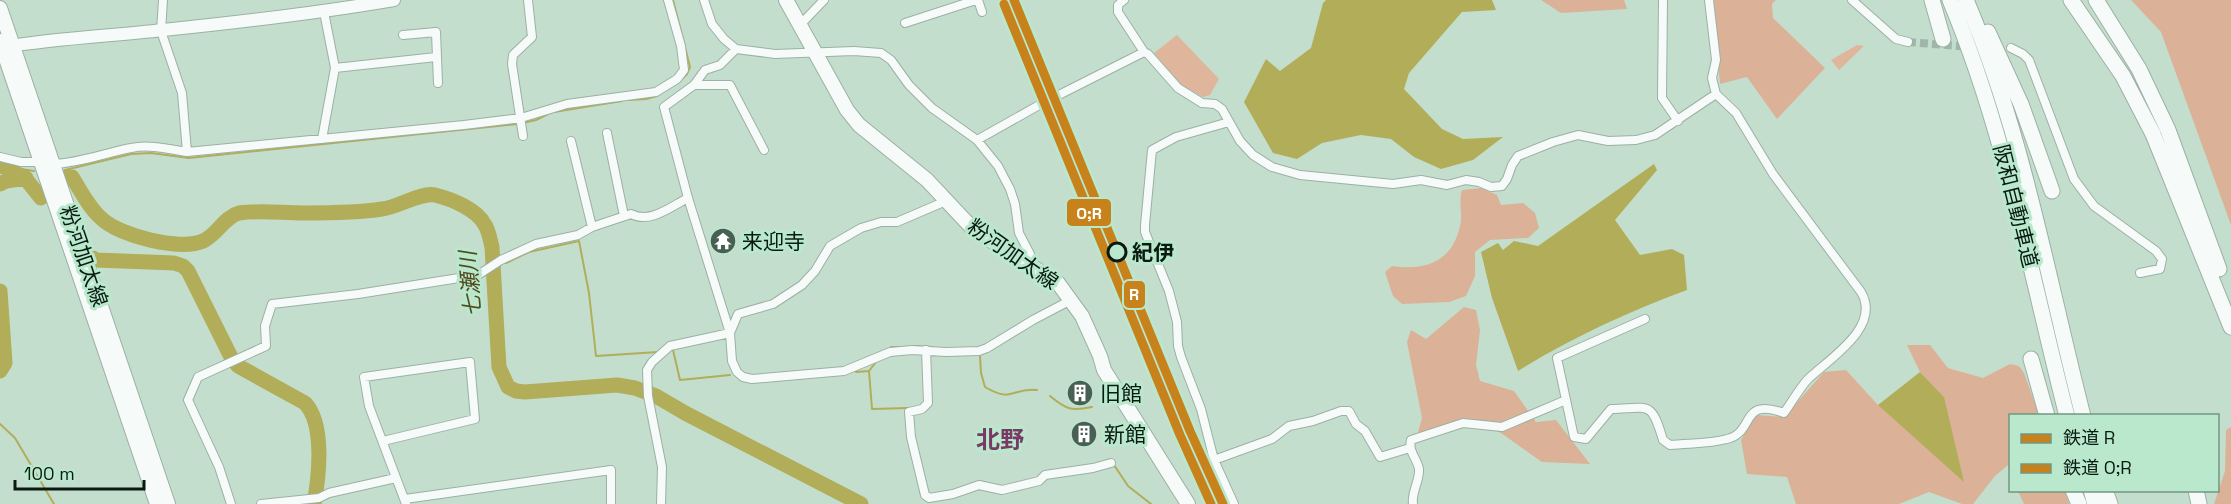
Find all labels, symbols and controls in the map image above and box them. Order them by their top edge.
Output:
street label: 阪和自動車道 [1988,142,2044,270]
line badge: O;R [1066,198,1112,227]
street label: 粉河加太線 [54,202,114,310]
text: O;R [1076,203,1102,224]
street label: 粉河加太線 [962,213,1064,295]
temple icon: 来迎寺 [708,226,738,256]
place label: 来迎寺 [742,228,805,255]
place label: 紀伊 [1132,239,1174,266]
marker: 紀伊 [1107,242,1127,262]
water label: 七瀬川 [453,248,487,318]
line badge: R [1123,280,1146,309]
text: R [1129,284,1139,305]
building icon: 旧館 [1065,378,1095,408]
place label: 旧館 [1100,380,1142,407]
legend [2009,414,2219,492]
building icon: 新館 [1069,419,1099,449]
place label: 新館 [1104,421,1146,448]
district label: 北野 [976,424,1024,455]
text: 鉄道 R [2063,426,2115,449]
scale bar [15,453,144,491]
text: 鉄道 O;R [2063,456,2132,479]
text: 100 m [24,462,75,485]

